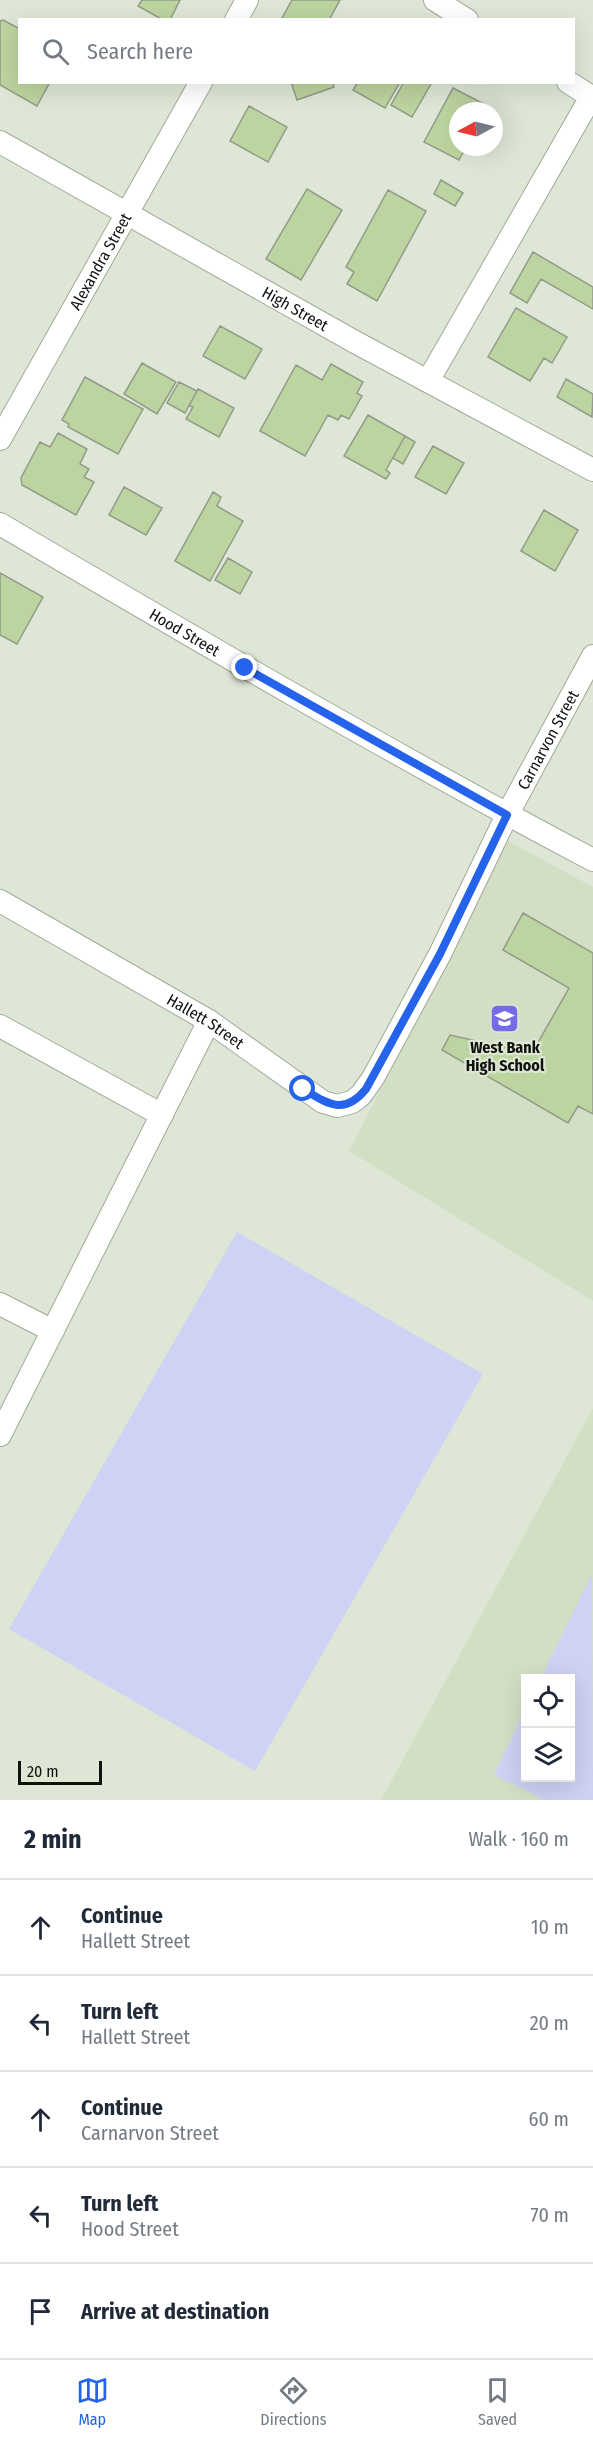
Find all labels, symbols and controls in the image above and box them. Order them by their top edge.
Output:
search box [18,18,575,84]
icon: search [39,35,72,68]
text: Search here [87,38,193,65]
north arrow [449,102,503,156]
street label: Alexandra Street [66,209,136,313]
street label: High Street [259,283,332,335]
street label: Hood Street [146,605,224,661]
route end [231,654,257,680]
street label: Carnarvon Street [514,686,583,793]
street label: Hallett Street [164,990,248,1053]
school or university icon: West Bank High School [489,1003,521,1035]
place label: West Bank High School [466,1038,545,1075]
route start [289,1075,315,1101]
map controls [521,1674,575,1782]
button: locate [521,1674,575,1728]
button: layers [521,1728,575,1782]
scale bar [18,1758,102,1786]
text: 20 m [27,1762,58,1781]
text: 2 min [24,1824,82,1855]
text: Walk · 160 m [469,1827,569,1851]
text: Continue [81,1902,163,1929]
icon: ahead [24,1911,57,1944]
text: 10 m [531,1915,569,1939]
text: Hallett Street [81,1929,190,1953]
text: Turn left [81,1998,159,2025]
icon: left [24,2007,57,2040]
text: 20 m [530,2011,569,2035]
text: Hallett Street [81,2025,190,2049]
text: Continue [81,2094,163,2121]
icon: ahead [24,2103,57,2136]
text: 60 m [529,2107,569,2131]
text: Carnarvon Street [81,2121,219,2145]
text: Turn left [81,2190,159,2217]
icon: left [24,2199,57,2232]
text: 70 m [531,2203,569,2227]
text: Hood Street [81,2217,179,2241]
icon: arrive [24,2295,57,2328]
text: Arrive at destination [81,2298,269,2325]
tab: Map [76,2374,109,2429]
tab: Directions [260,2374,327,2429]
tab: Saved [478,2374,517,2429]

